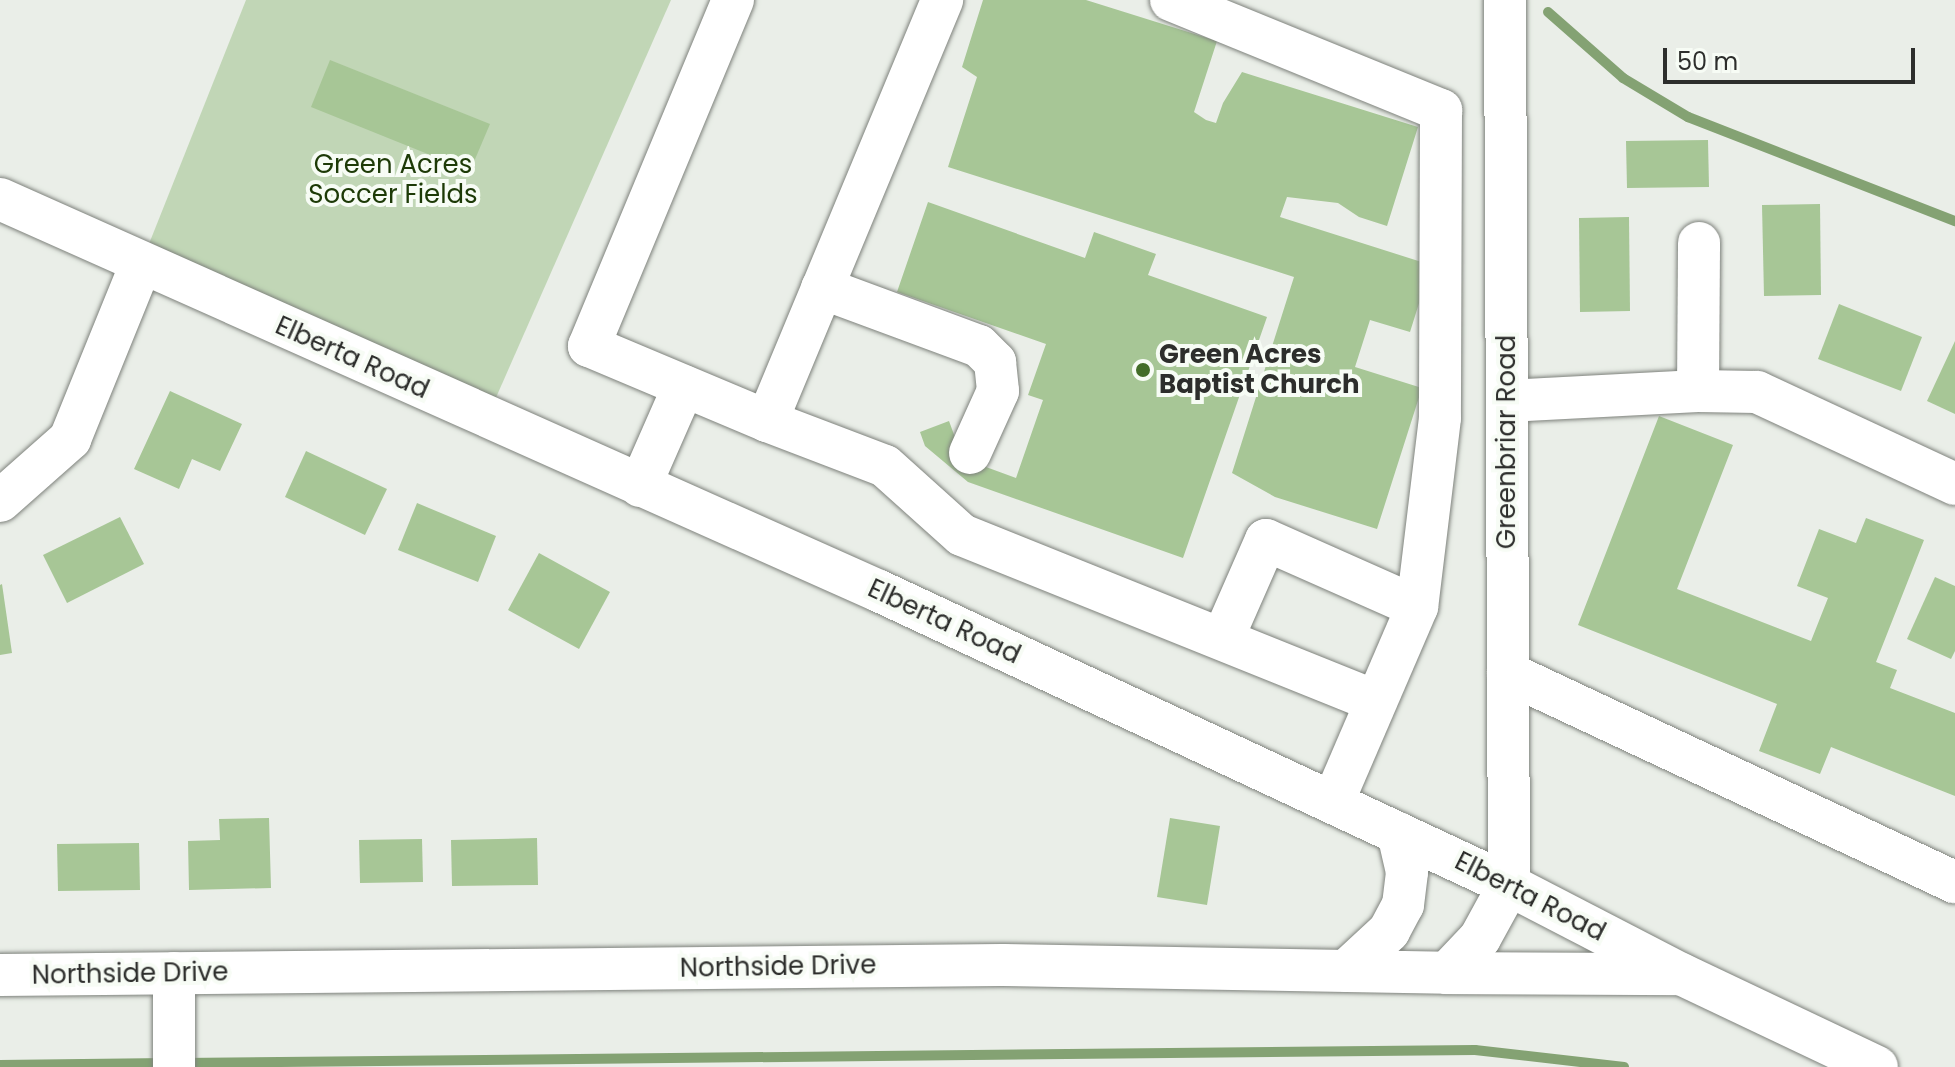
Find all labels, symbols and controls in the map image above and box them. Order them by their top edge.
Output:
scale bar [1667,32,1919,82]
text: 50 m [1677,45,1738,78]
park label: Green Acres Soccer Fields [308,149,478,210]
street label: Elberta Road [270,310,434,406]
street label: Greenbriar Road [1491,335,1523,549]
place label: Green Acres Baptist Church [1159,339,1359,400]
marker: Green Acres Baptist Church [1134,361,1152,379]
street label: Elberta Road [863,573,1025,671]
street label: Elberta Road [1450,846,1610,948]
street label: Northside Drive [679,950,877,984]
street label: Northside Drive [31,957,229,991]

